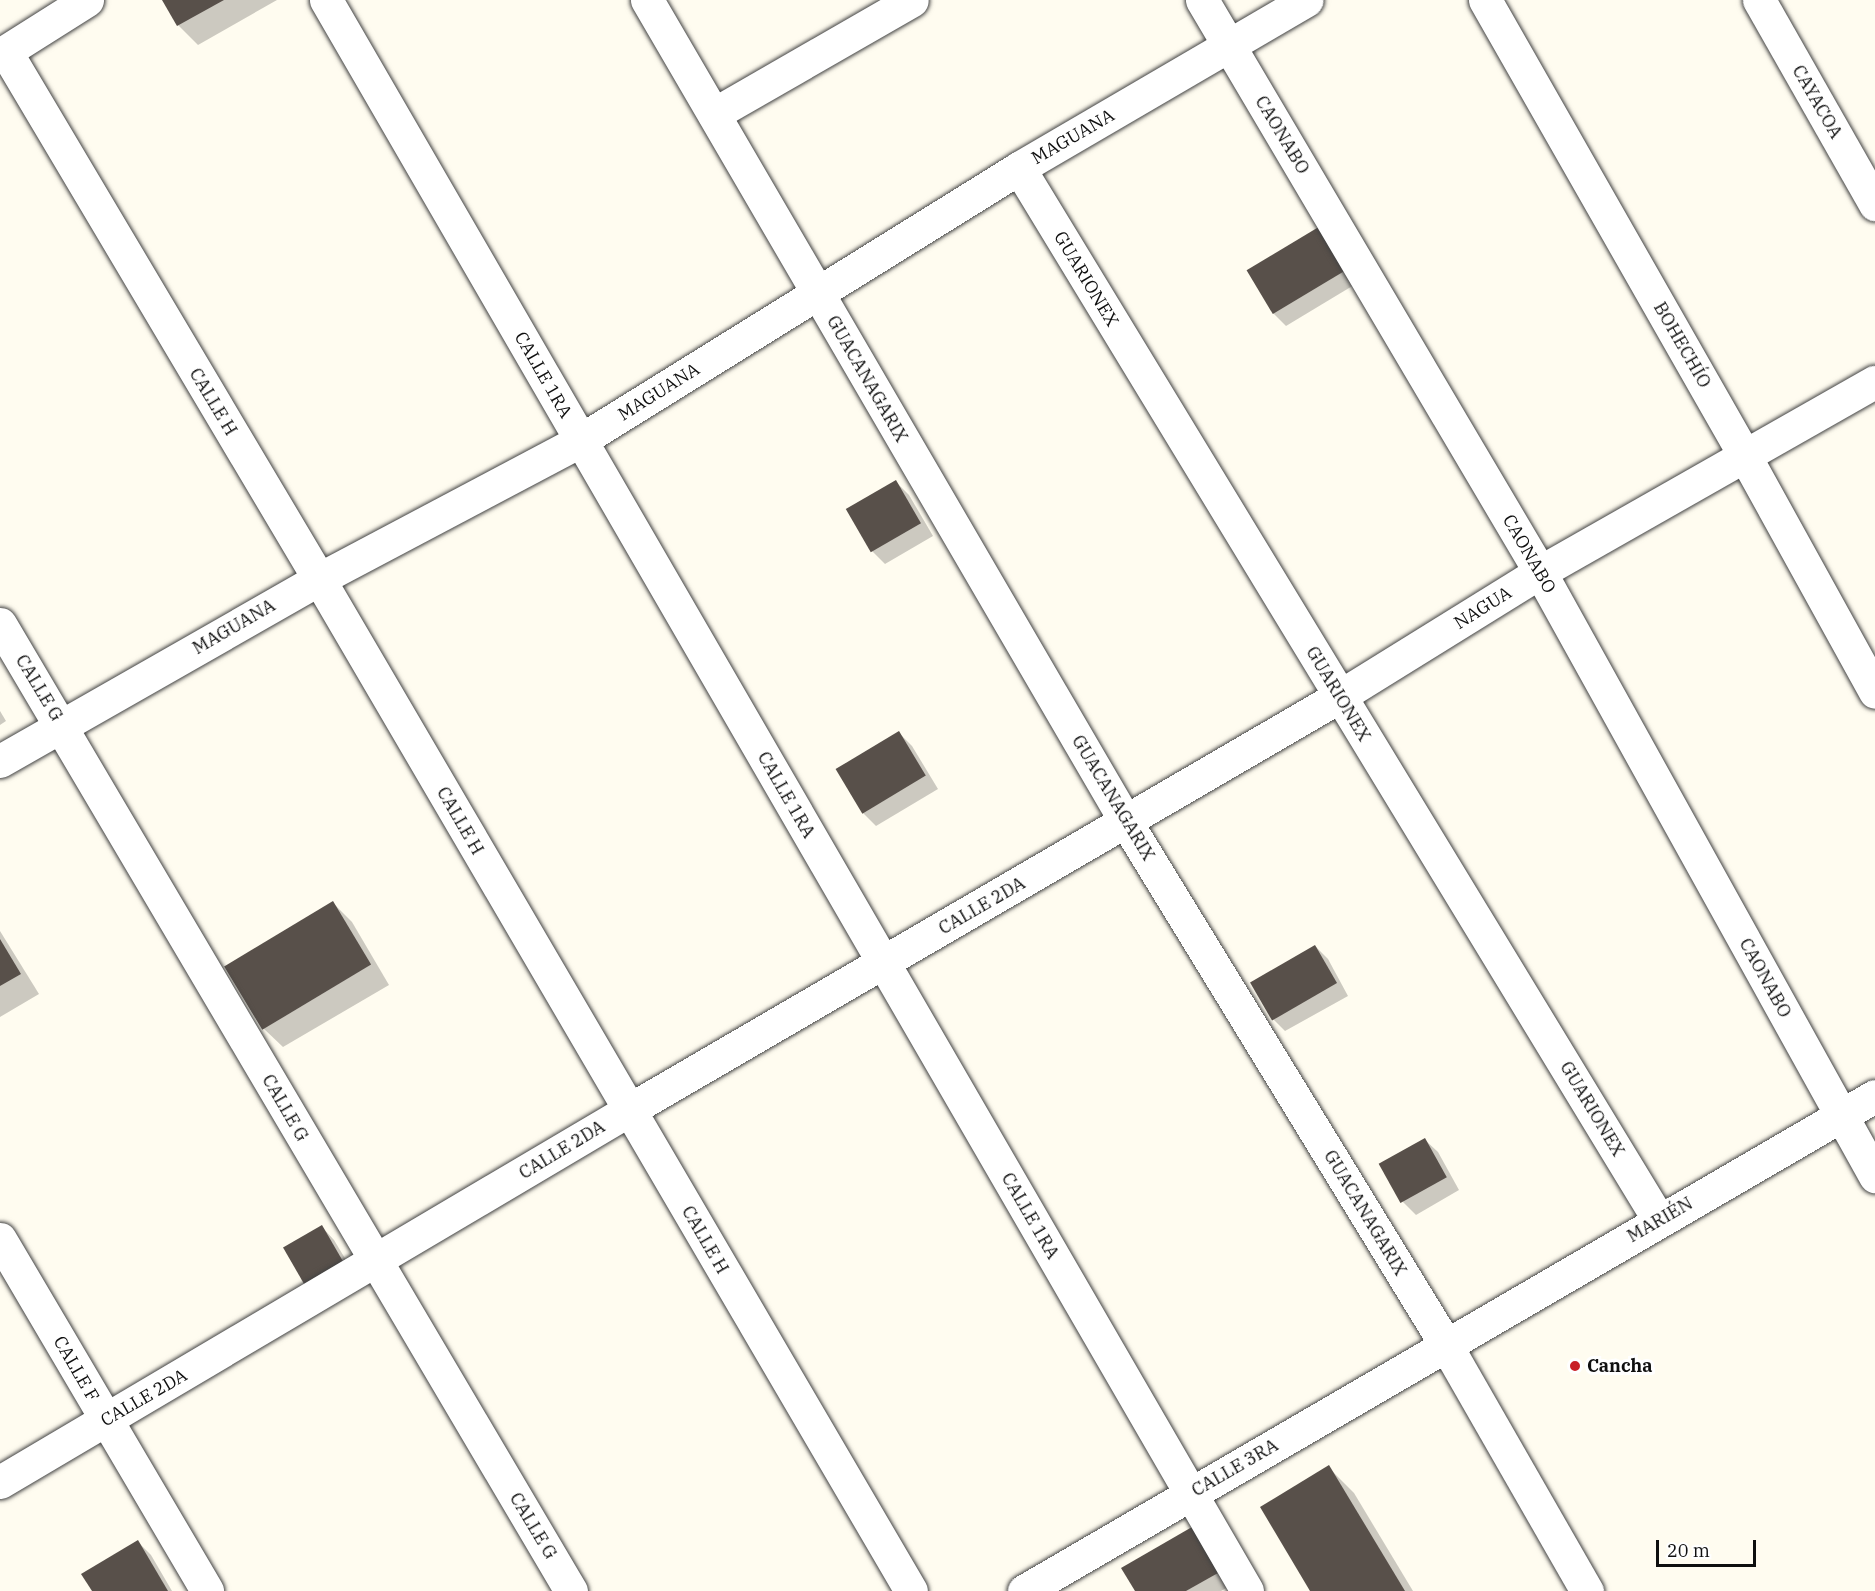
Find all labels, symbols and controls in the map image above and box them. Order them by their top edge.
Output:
street label: CAYACOA [1787,61,1847,143]
street label: CAONABO [1250,92,1314,178]
street label: MAGUANA [1028,105,1118,169]
street label: GUARIONEX [1049,228,1123,330]
street label: BOHECHÍO [1649,298,1715,392]
street label: GUACANAGARIX [822,312,912,446]
street label: CALLE 1RA [510,328,576,422]
street label: MAGUANA [614,358,704,426]
street label: CALLE H [184,364,242,440]
street label: CAONABO [1498,511,1560,597]
street label: NAGUA [1450,582,1516,634]
street label: MAGUANA [189,595,279,659]
street label: GUARIONEX [1301,643,1375,745]
street label: CALLE G [11,651,67,725]
street label: GUACANAGARIX [1067,731,1159,865]
street label: CALLE 1RA [753,748,819,842]
street label: CALLE H [432,783,488,859]
street label: CALLE 2DA [935,873,1029,939]
street label: CAONABO [1734,935,1796,1021]
street label: GUARIONEX [1555,1058,1629,1160]
street label: CALLE G [257,1071,313,1145]
street label: CALLE 2DA [515,1116,609,1184]
street label: GUACANAGARIX [1319,1146,1411,1280]
street label: CALLE 1RA [997,1169,1063,1263]
street label: MARIÉN [1623,1193,1697,1247]
street label: CALLE H [677,1202,733,1278]
street label: CALLE F [49,1332,103,1406]
place label: Cancha [1587,1355,1653,1377]
marker: Cancha [1568,1359,1582,1373]
street label: CALLE 2DA [97,1365,191,1431]
street label: CALLE 3RA [1188,1435,1282,1501]
street label: CALLE G [505,1489,561,1563]
scale bar [1659,1528,1760,1566]
text: 20 m [1667,1539,1710,1562]

